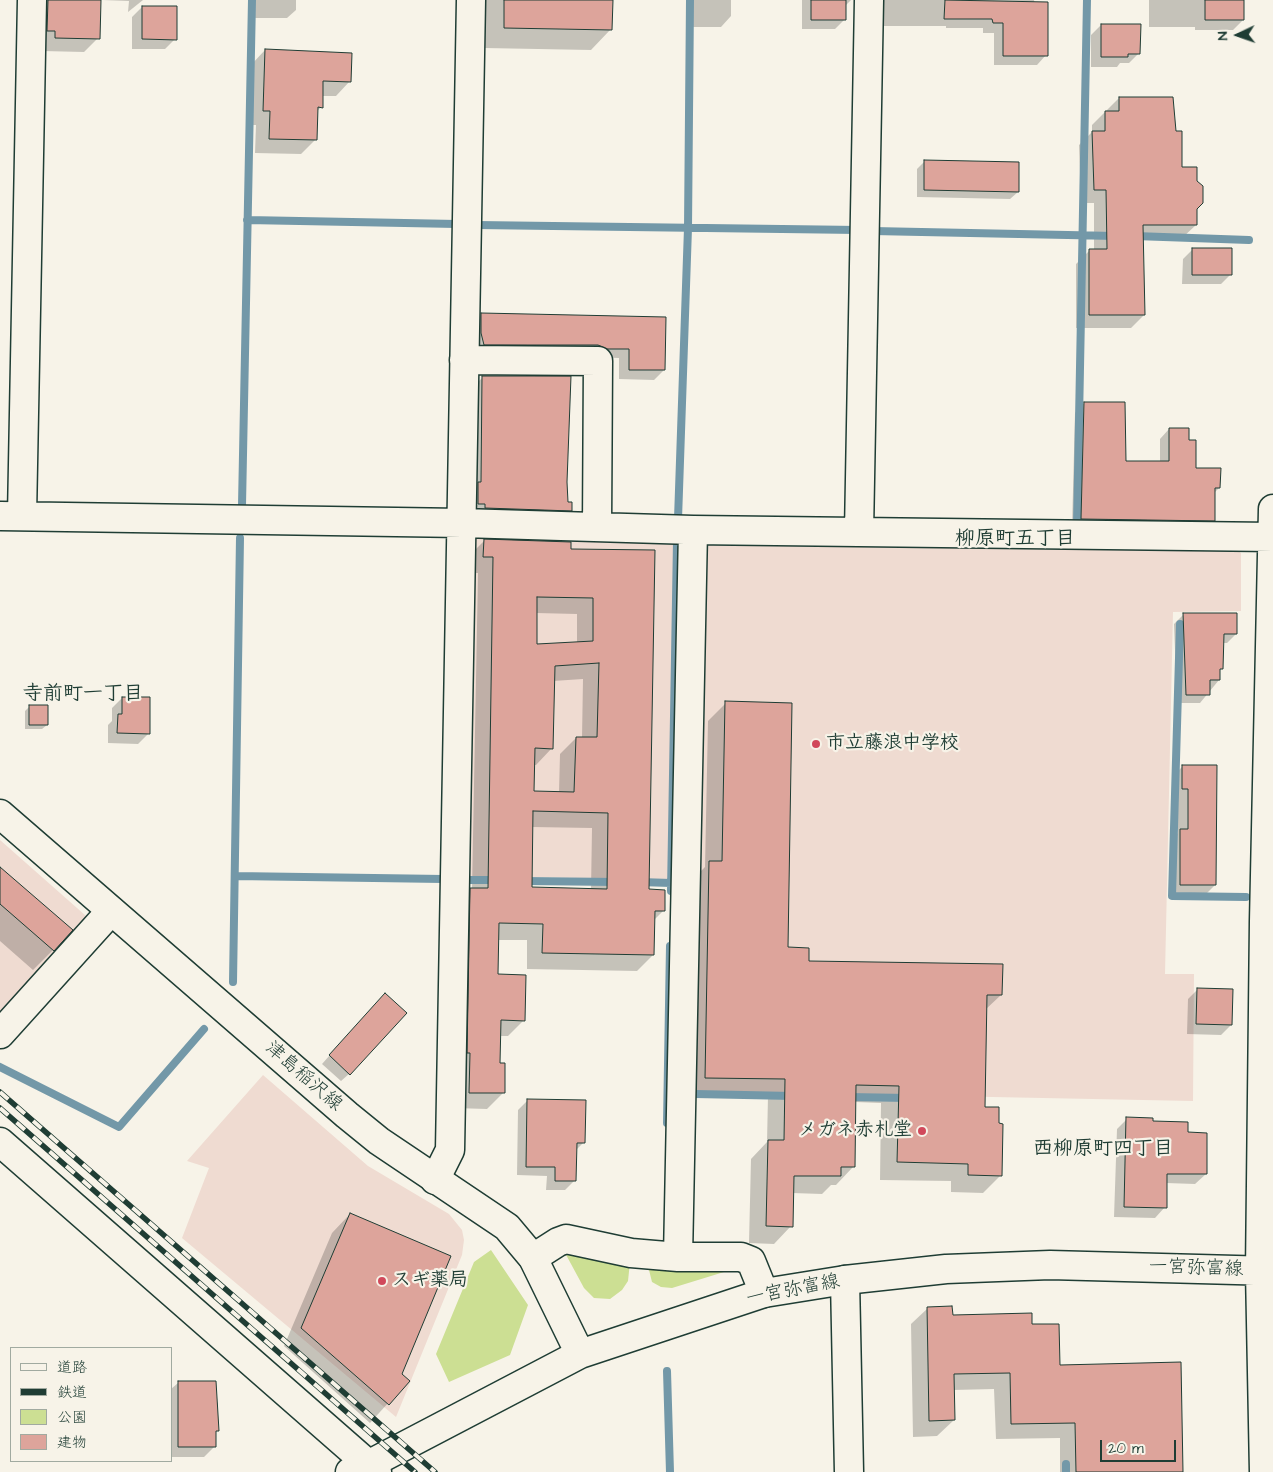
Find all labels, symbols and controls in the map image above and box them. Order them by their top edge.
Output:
north arrow [1213,10,1263,60]
text: N [1213,31,1233,41]
district label: 柳原町五丁目 [955,528,1075,552]
district label: 寺前町一丁目 [23,683,143,707]
place label: 市立藤浪中学校 [826,733,959,755]
marker: 市立藤浪中学校 [810,738,822,750]
street label: 津島稲沢線 [260,1037,346,1117]
place label: メガネ赤札堂 [798,1120,912,1142]
marker: メガネ赤札堂 [916,1125,928,1137]
district label: 西柳原町四丁目 [1033,1138,1173,1162]
street label: 一宮弥富線 [1148,1256,1244,1282]
place label: スギ薬局 [392,1270,468,1292]
street label: 一宮弥富線 [744,1271,842,1311]
marker: スギ薬局 [376,1275,388,1287]
legend [10,1347,172,1462]
text: 道路 [57,1357,87,1378]
text: 鉄道 [57,1382,87,1403]
text: 公園 [57,1407,87,1428]
scale bar [1103,1430,1179,1462]
text: 建物 [57,1432,87,1453]
text: 20 m [1108,1438,1144,1459]

